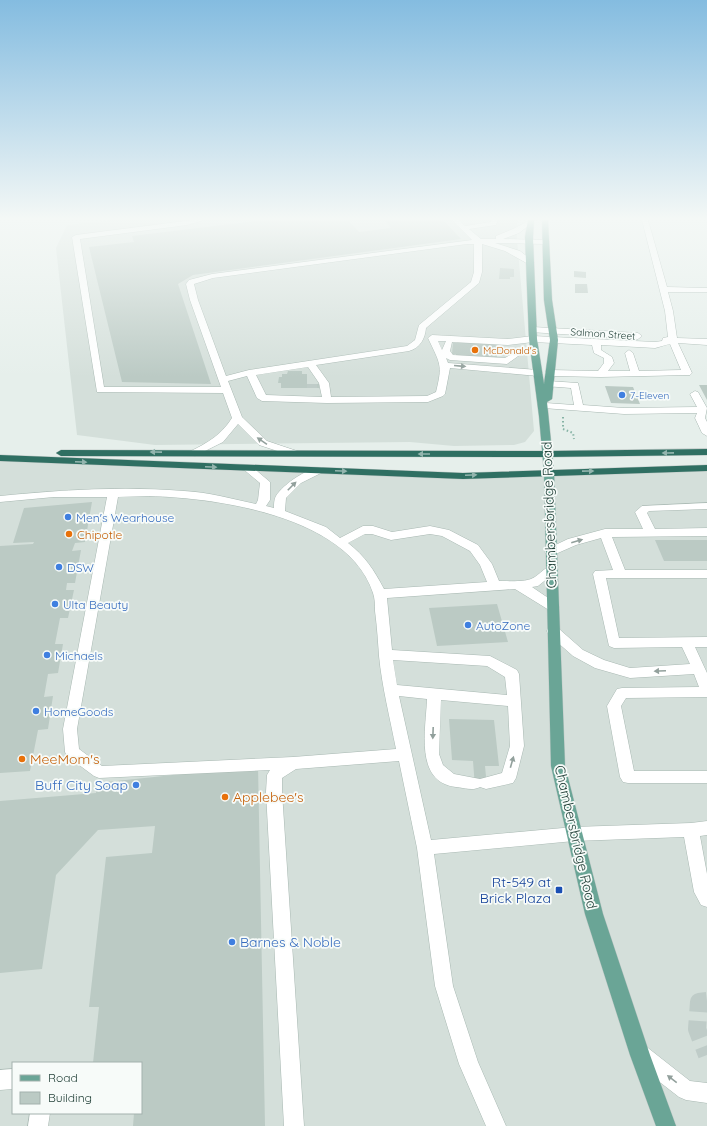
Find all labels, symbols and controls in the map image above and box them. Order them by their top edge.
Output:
street label: Salmon Street [570,325,636,343]
place label: McDonald's [483,344,537,357]
marker: McDonald's [470,345,480,355]
one-way arrow [454,363,466,369]
place label: 7-Eleven [630,389,669,402]
marker: 7-Eleven [617,390,627,400]
one-way arrow [256,437,268,444]
street label: Chambersbridge Road [537,441,561,589]
one-way arrow [150,449,162,456]
one-way arrow [661,450,674,456]
one-way arrow [417,451,430,457]
one-way arrow [75,459,88,465]
one-way arrow [205,463,217,470]
one-way arrow [335,467,347,474]
one-way arrow [582,468,595,474]
one-way arrow [465,472,477,479]
one-way arrow [287,481,297,491]
place label: Men's Wearhouse [76,510,175,525]
marker: Men's Wearhouse [63,512,73,522]
place label: Chipotle [77,527,122,542]
marker: Chipotle [64,529,74,539]
one-way arrow [572,538,584,544]
place label: DSW [67,560,94,575]
marker: DSW [54,562,64,572]
place label: Ulta Beauty [63,597,128,612]
marker: Ulta Beauty [50,599,60,609]
place label: AutoZone [476,618,530,633]
marker: AutoZone [463,620,473,630]
place label: Michaels [55,648,103,663]
marker: Michaels [42,650,52,660]
one-way arrow [654,668,666,675]
place label: HomeGoods [44,704,114,719]
marker: HomeGoods [31,706,41,716]
one-way arrow [429,727,436,739]
place label: MeeMom's [30,750,99,768]
marker: MeeMom's [17,754,27,764]
one-way arrow [509,755,515,767]
street label: Chambersbridge Road [551,763,601,911]
place label: Buff City Soap [35,776,128,794]
marker: Buff City Soap [131,780,141,790]
place label: Applebee's [233,788,304,806]
marker: Applebee's [220,792,230,802]
place label: Rt-549 at Brick Plaza [480,873,551,907]
marker: Rt-549 at Brick Plaza [554,885,564,895]
place label: Barnes & Noble [240,933,341,951]
marker: Barnes & Noble [227,937,237,947]
legend [12,1062,142,1114]
text: Road [48,1070,78,1085]
one-way arrow [666,1075,677,1083]
text: Building [48,1090,92,1105]

